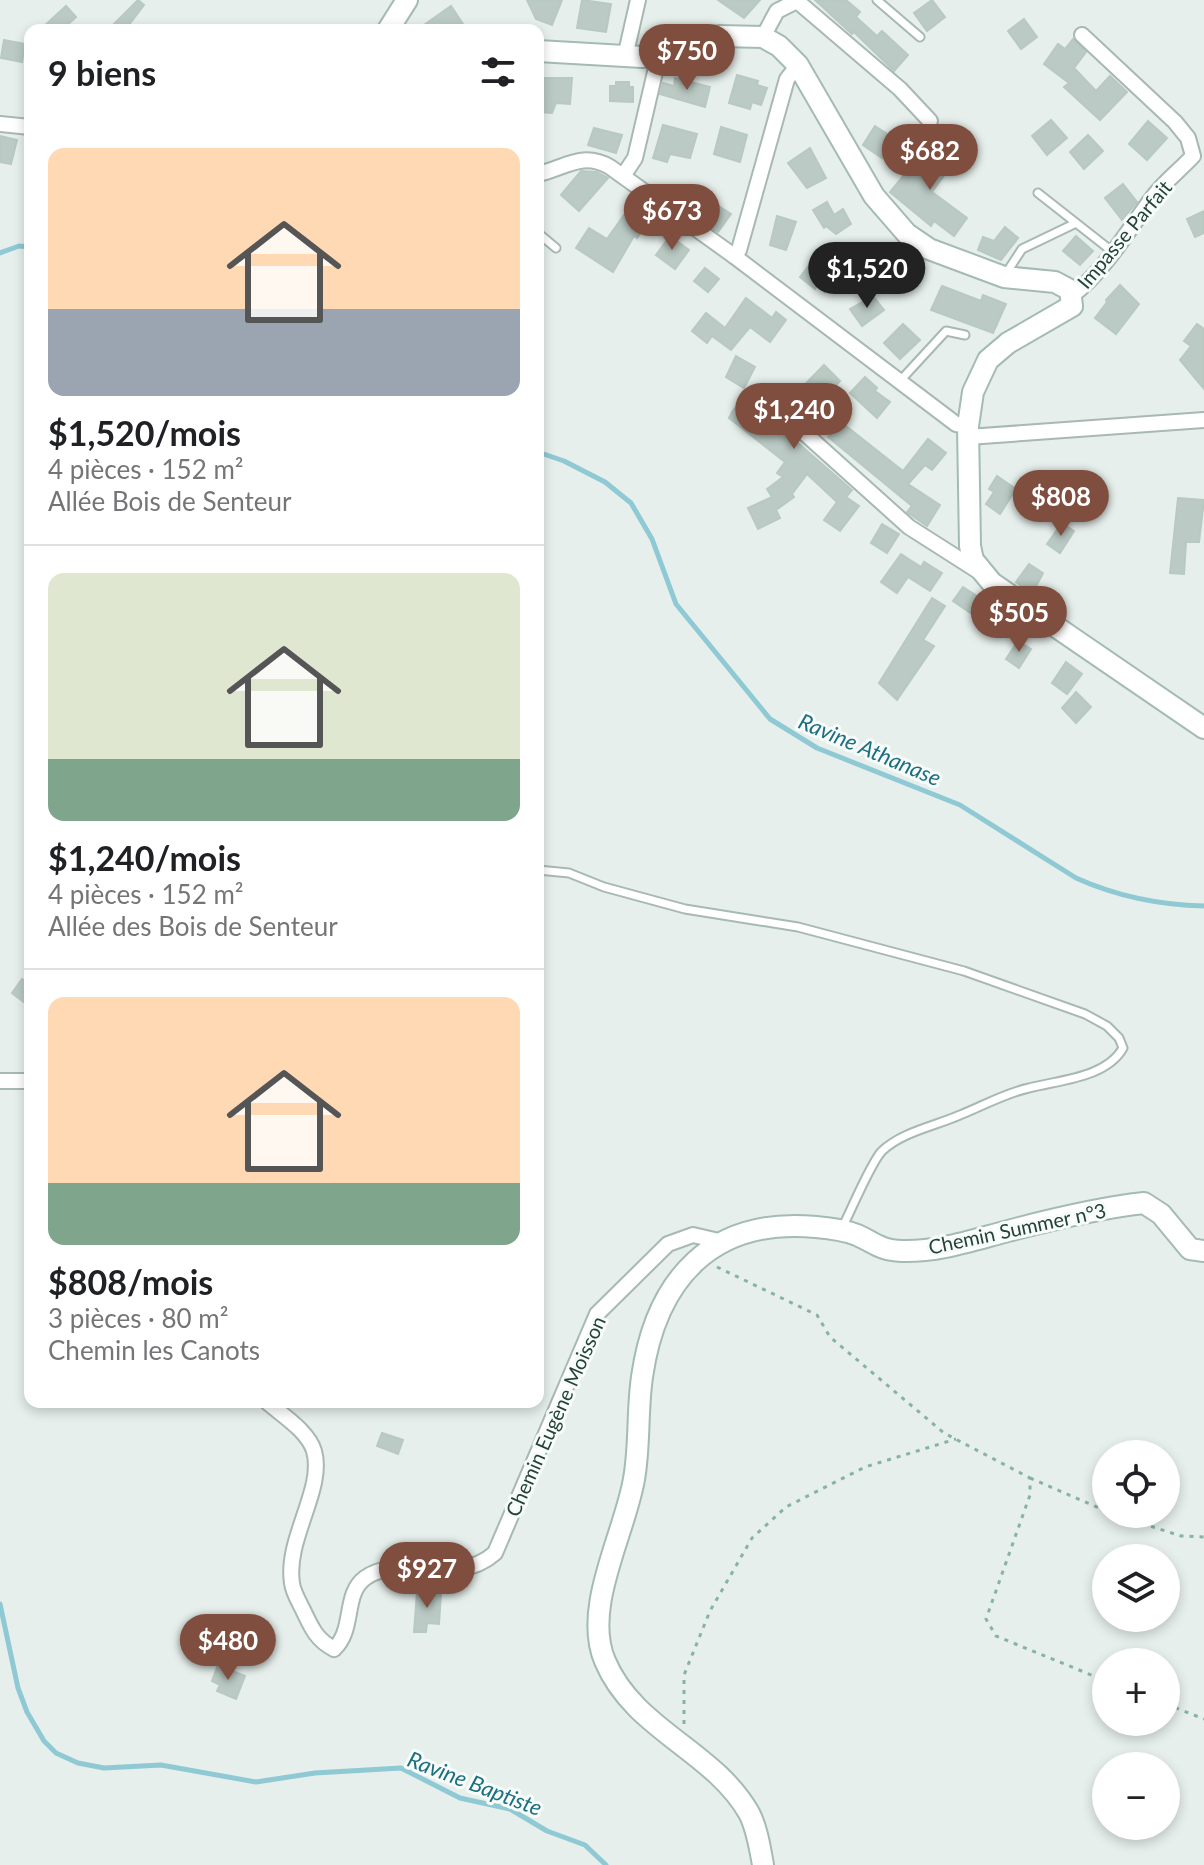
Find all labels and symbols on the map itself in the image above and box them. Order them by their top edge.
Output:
pin: $750 [640,24,734,92]
pin: $682 [883,124,977,192]
street label: Impasse Parfait [1072,175,1176,293]
pin: $673 [625,184,719,252]
pin: $1,520 [802,242,932,310]
pin: $1,240 [729,383,859,451]
pin: $808 [1014,470,1108,538]
pin: $505 [972,586,1066,654]
water label: Ravine Athanase [795,707,945,791]
street label: Chemin Summer n°3 [926,1197,1108,1259]
street label: Chemin Eugène Moisson [500,1312,610,1520]
pin: $927 [380,1542,474,1610]
pin: $480 [181,1614,275,1682]
water label: Ravine Baptiste [404,1745,546,1821]

